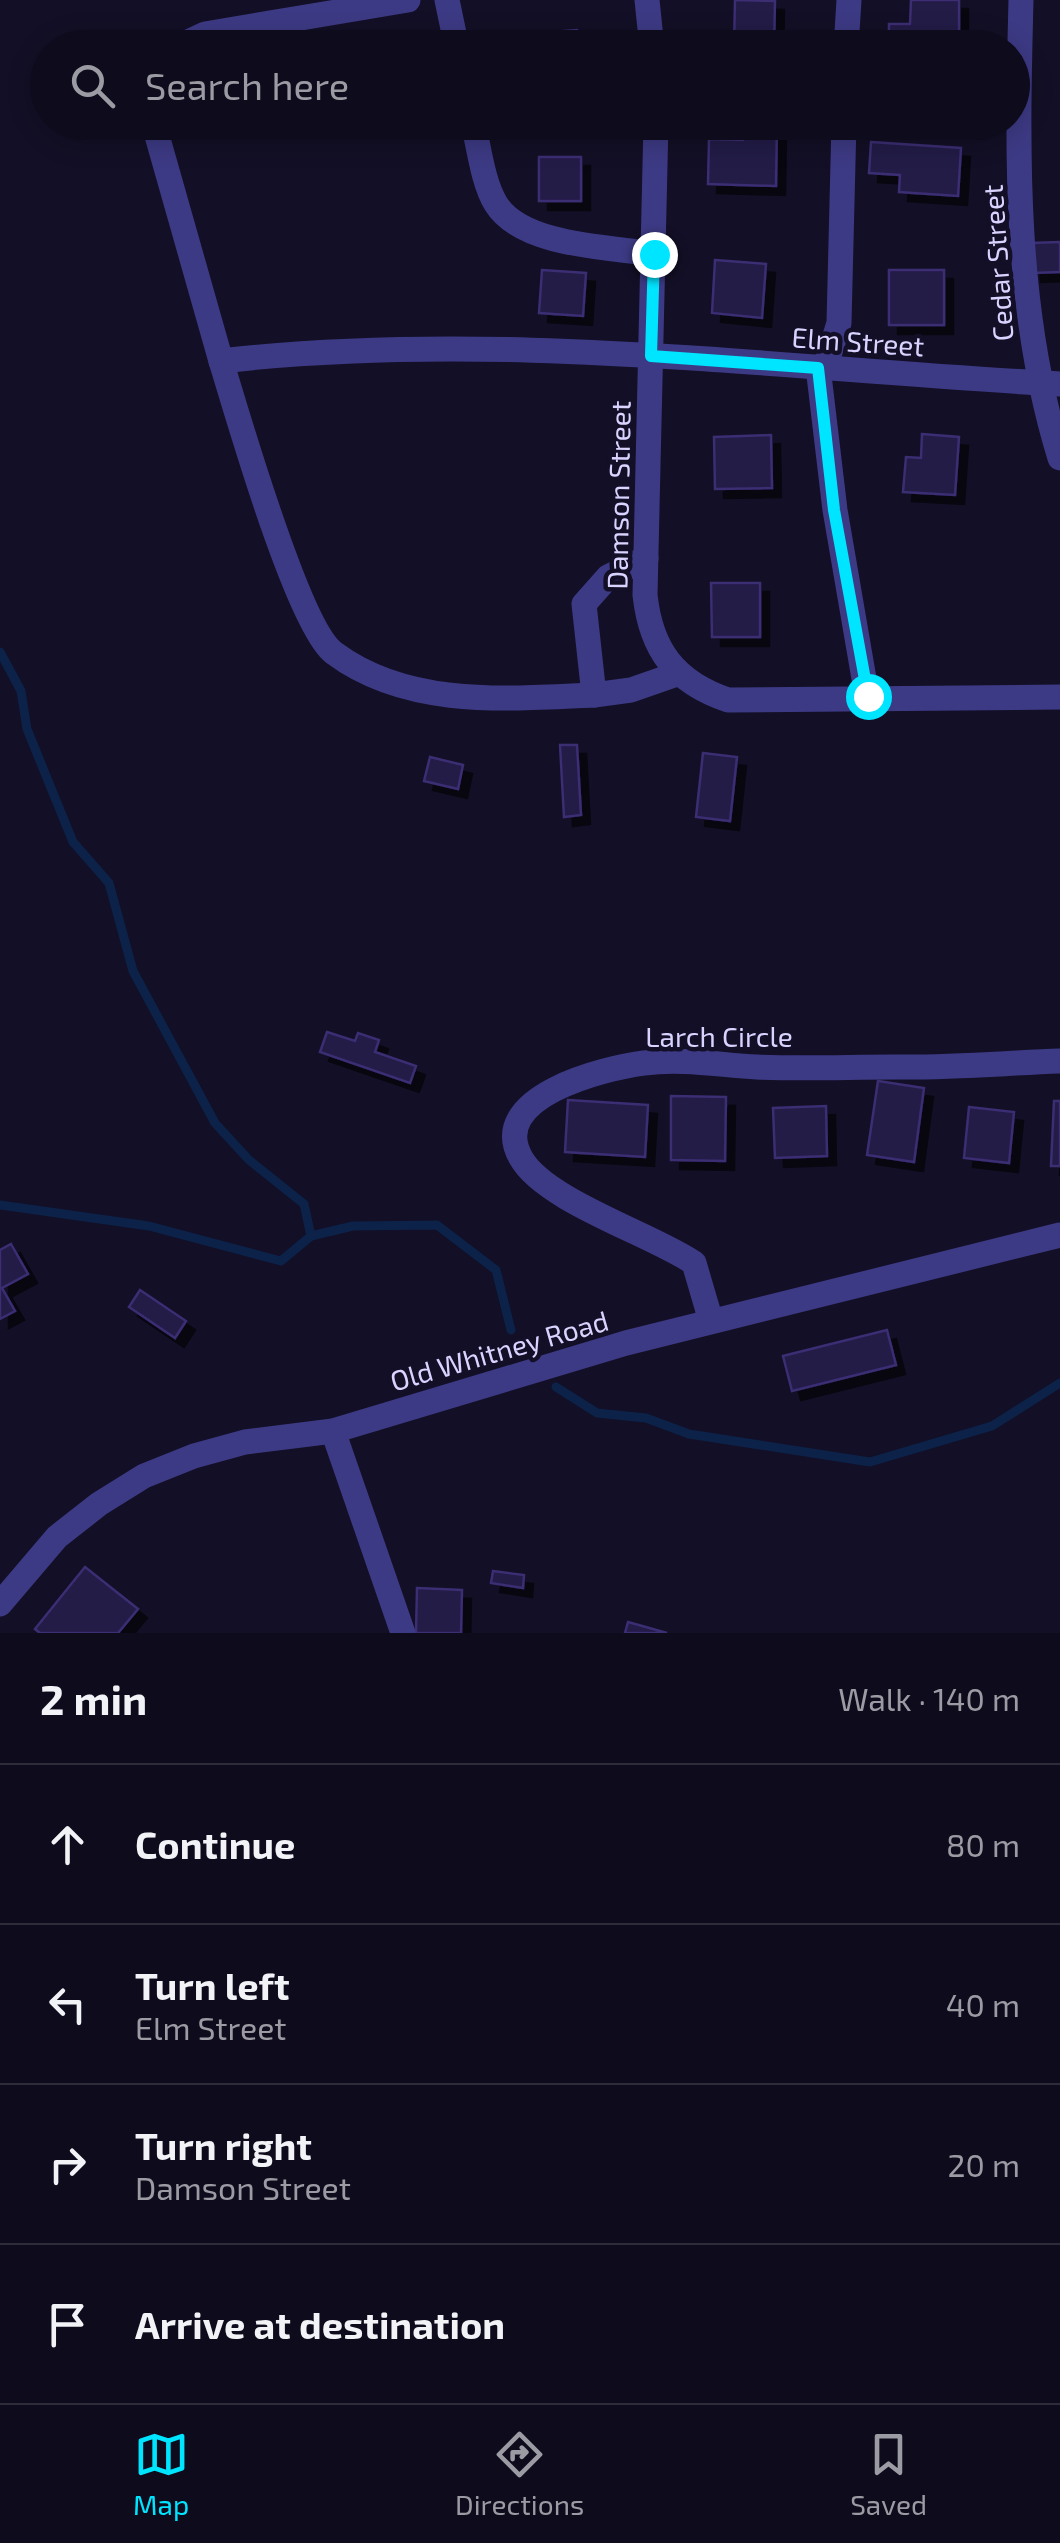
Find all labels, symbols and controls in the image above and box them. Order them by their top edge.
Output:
search box [30,30,1030,140]
icon: search [65,58,120,113]
text: Search here [145,62,349,108]
street label: Cedar Street [975,183,1019,343]
route end [632,232,678,278]
street label: Elm Street [791,319,925,363]
street label: Damson Street [599,400,637,590]
route start [846,674,892,720]
street label: Larch Circle [645,1019,793,1053]
street label: Old Whitney Road [386,1303,612,1397]
text: 2 min [40,1673,147,1723]
text: Walk · 140 m [838,1679,1020,1717]
icon: ahead [40,1817,95,1872]
text: Continue [135,1821,295,1867]
text: 80 m [946,1825,1020,1863]
text: Turn left [135,1962,290,2008]
icon: left [40,1977,95,2032]
text: 40 m [946,1985,1020,2023]
text: Elm Street [135,2008,287,2046]
text: Turn right [135,2122,312,2168]
icon: right [40,2137,95,2192]
text: 20 m [948,2145,1020,2183]
text: Damson Street [135,2168,351,2206]
icon: arrive [40,2297,95,2352]
text: Arrive at destination [135,2301,505,2347]
tab: Map [133,2427,189,2521]
tab: Directions [455,2427,584,2521]
tab: Saved [850,2427,927,2521]

